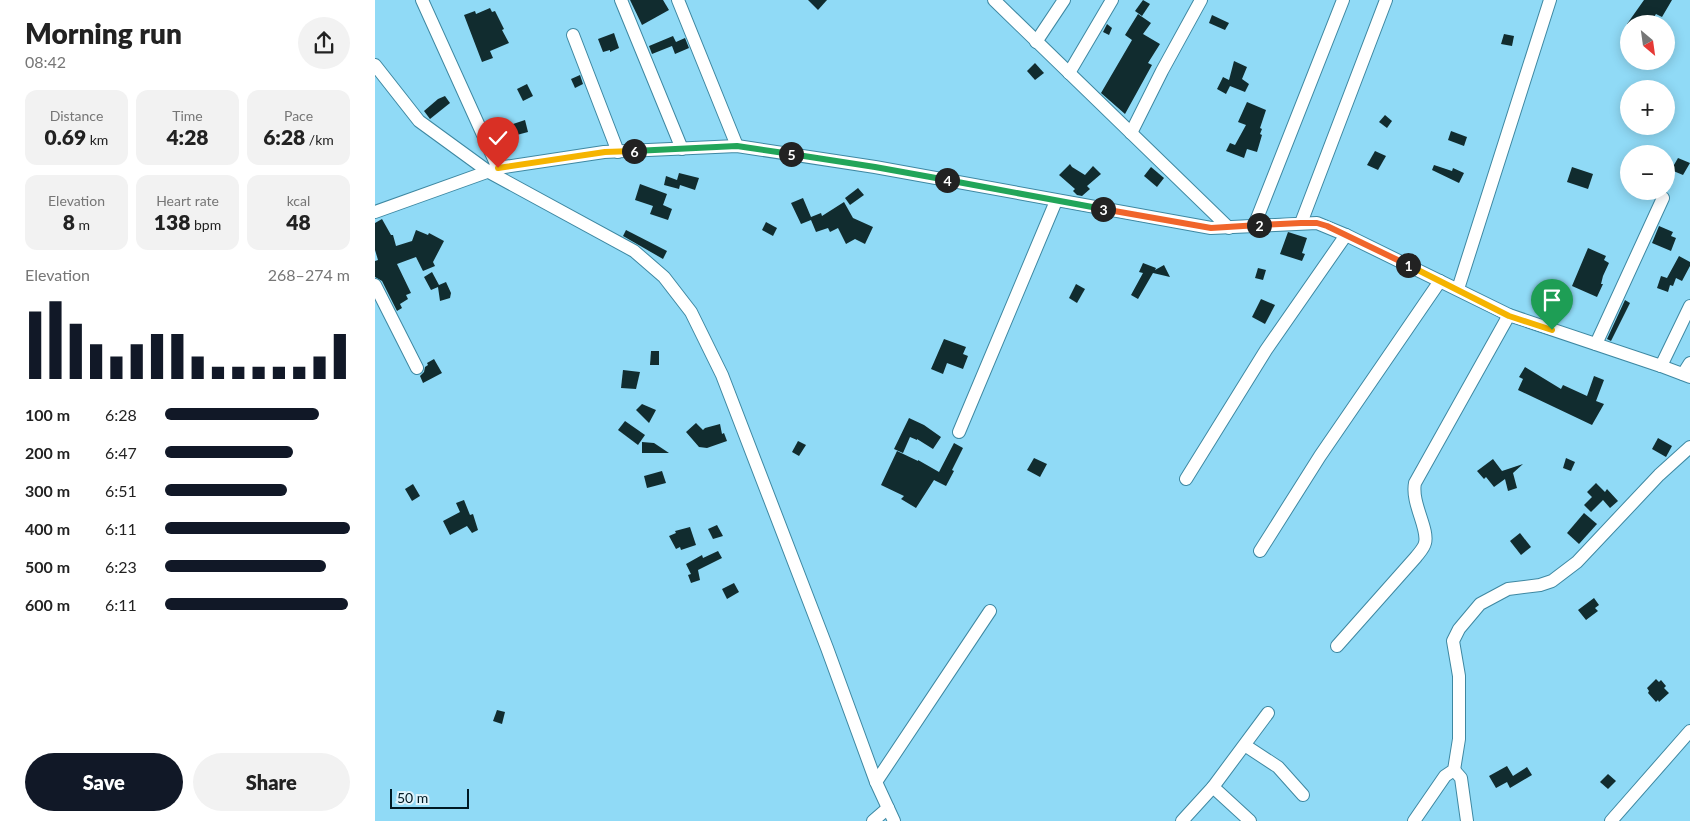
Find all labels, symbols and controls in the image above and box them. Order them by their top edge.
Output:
north arrow [1620,15,1675,70]
map controls [1620,15,1675,200]
text: Morning run [25,16,182,50]
button: share [298,17,350,69]
text: 08:42 [25,52,66,71]
button: + [1620,80,1675,135]
text: Distance [50,107,103,124]
text: Time [172,107,203,124]
text: Pace [284,107,313,124]
pin [477,117,519,168]
text: 0.69 [45,124,86,149]
text: 4:28 [166,124,209,149]
text: 6:28 [263,124,305,149]
icon: check [484,124,512,152]
text: km [86,131,108,148]
text: /km [305,131,334,148]
pin: 6 [621,138,647,164]
pin: 5 [779,142,803,166]
text: 6 [630,143,639,160]
button: − [1620,145,1675,200]
text: 5 [787,146,796,163]
pin: 4 [935,168,959,192]
text: 4 [943,172,952,189]
text: Elevation [48,192,105,209]
text: Heart rate [156,192,219,209]
text: kcal [287,192,310,209]
pin: 3 [1091,196,1115,222]
text: 3 [1099,201,1108,218]
text: 8 [63,209,75,234]
text: 138 [154,209,190,234]
text: 48 [286,209,311,234]
pin: 2 [1247,212,1271,238]
text: m [75,216,90,233]
text: bpm [190,216,221,233]
text: 2 [1255,217,1264,234]
pin: 1 [1395,252,1421,278]
text: 1 [1404,257,1413,274]
text: Elevation [25,265,90,284]
text: 268–274 m [268,265,350,284]
pin [1531,279,1573,330]
icon: arrive [1538,286,1566,314]
text: 100 m [25,405,70,424]
text: 6:28 [105,405,137,424]
text: 200 m [25,443,70,462]
text: 6:47 [105,443,137,462]
text: 300 m [25,481,70,500]
text: 6:51 [105,481,137,500]
text: 400 m [25,519,70,538]
text: 6:11 [105,519,137,538]
text: 500 m [25,557,70,576]
text: 6:23 [105,557,137,576]
text: 600 m [25,595,70,614]
text: 6:11 [105,595,137,614]
button: Save [25,753,183,811]
button: Share [193,753,350,811]
scale bar [390,786,469,809]
text: 50 m [397,789,428,806]

